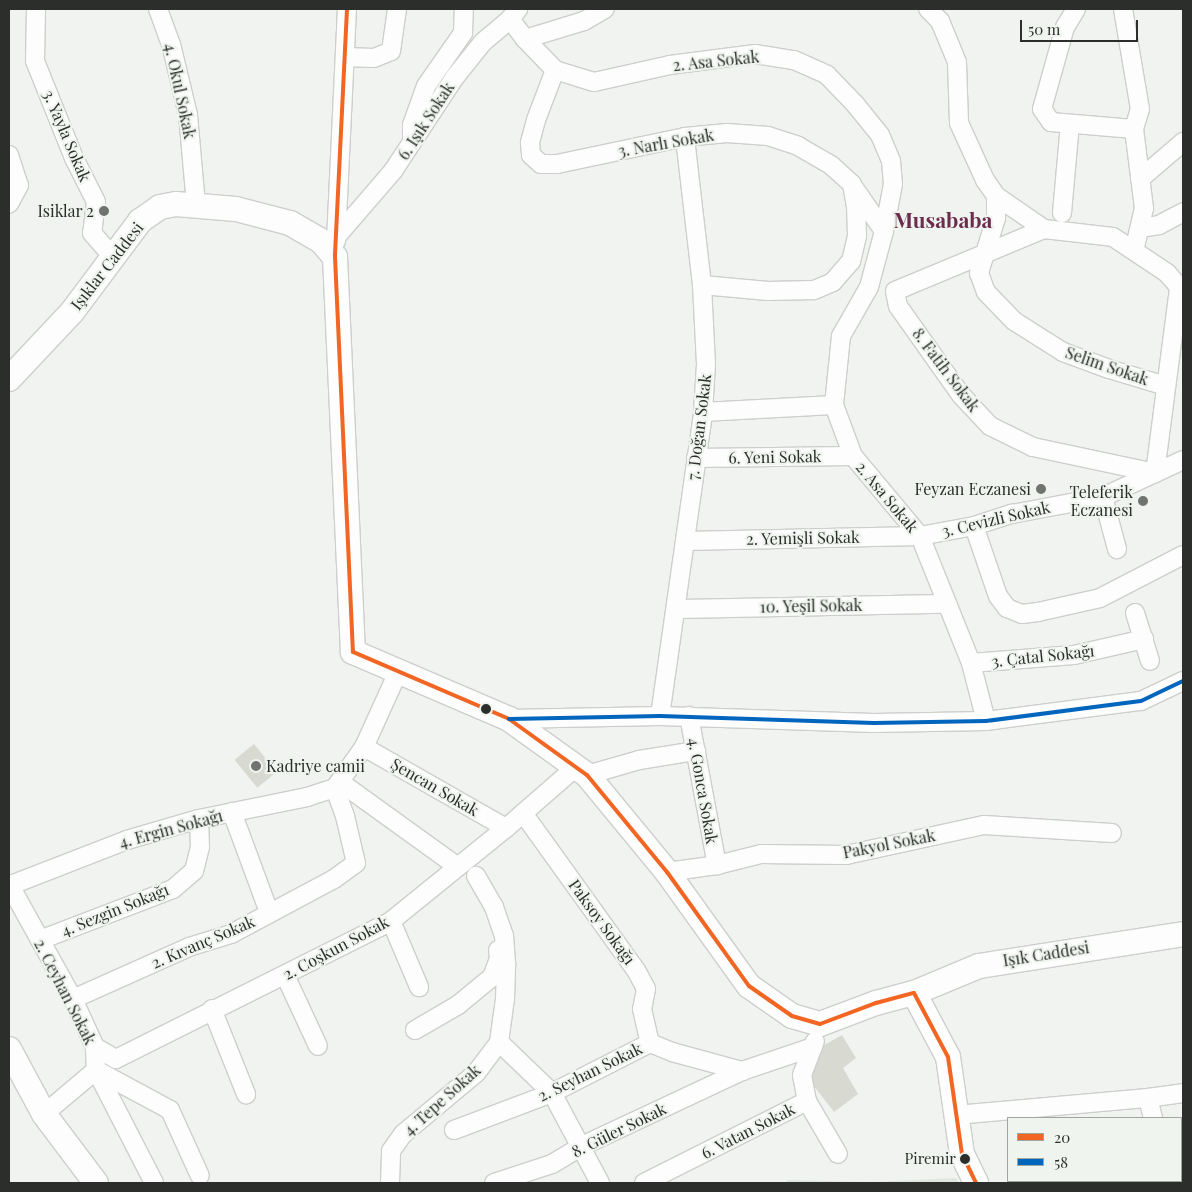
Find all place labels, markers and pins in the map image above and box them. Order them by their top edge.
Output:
place label: Isiklar 2 [37,201,94,221]
marker: Isiklar 2 [98,205,110,217]
place label: Feyzan Eczanesi [915,479,1031,499]
place label: Teleferik Eczanesi [1069,482,1133,520]
marker: Feyzan Eczanesi [1035,483,1047,495]
marker: Teleferik Eczanesi [1137,495,1149,507]
unlabelled marker [481,704,491,714]
place label: Kadriye camii [266,756,365,776]
marker: Kadriye camii [250,760,262,772]
place label: Piremir [904,1150,956,1168]
marker: Piremir [960,1154,970,1164]

